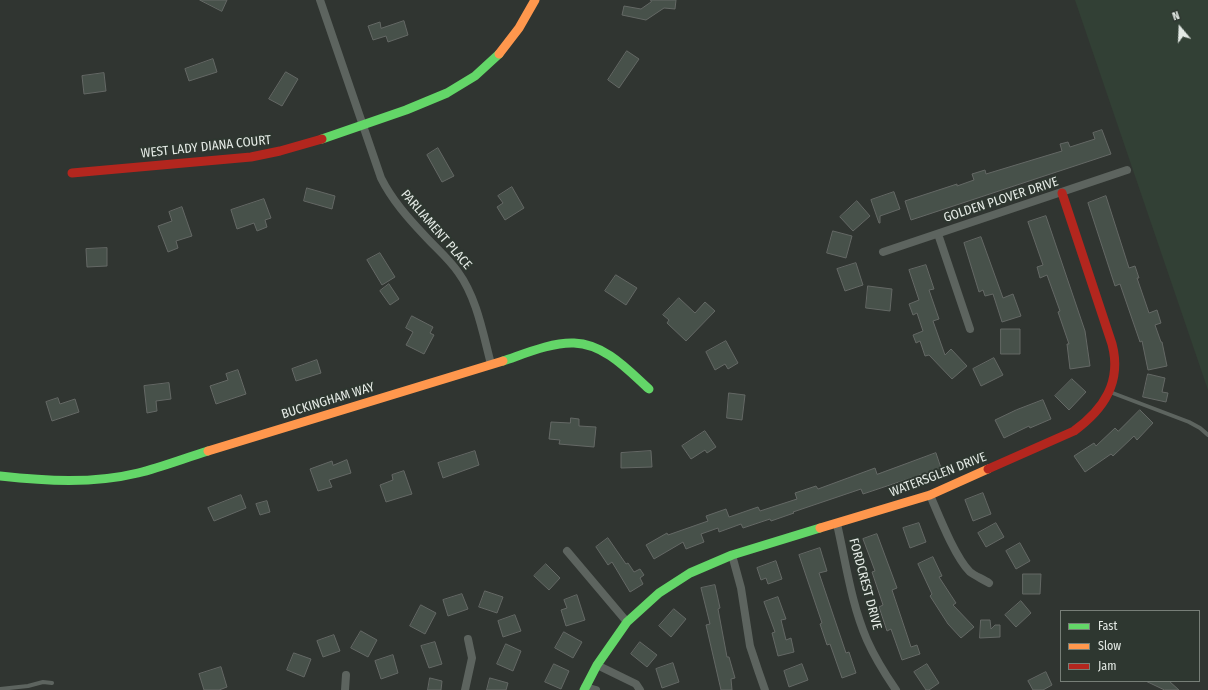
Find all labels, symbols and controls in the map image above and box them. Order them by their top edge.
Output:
north arrow [1160,8,1200,48]
text: N [1171,9,1181,23]
street label: WEST LADY DIANA COURT [140,132,272,162]
street label: GOLDEN PLOVER DRIVE [942,174,1060,226]
street label: PARLIAMENT PLACE [397,187,475,273]
street label: BUCKINGHAM WAY [280,379,376,423]
street label: WATERSGLEN DRIVE [887,449,989,501]
street label: FORDCREST DRIVE [845,537,885,631]
legend [1060,610,1200,682]
text: Fast [1098,619,1117,633]
text: Slow [1098,639,1121,653]
text: Jam [1098,659,1116,673]

